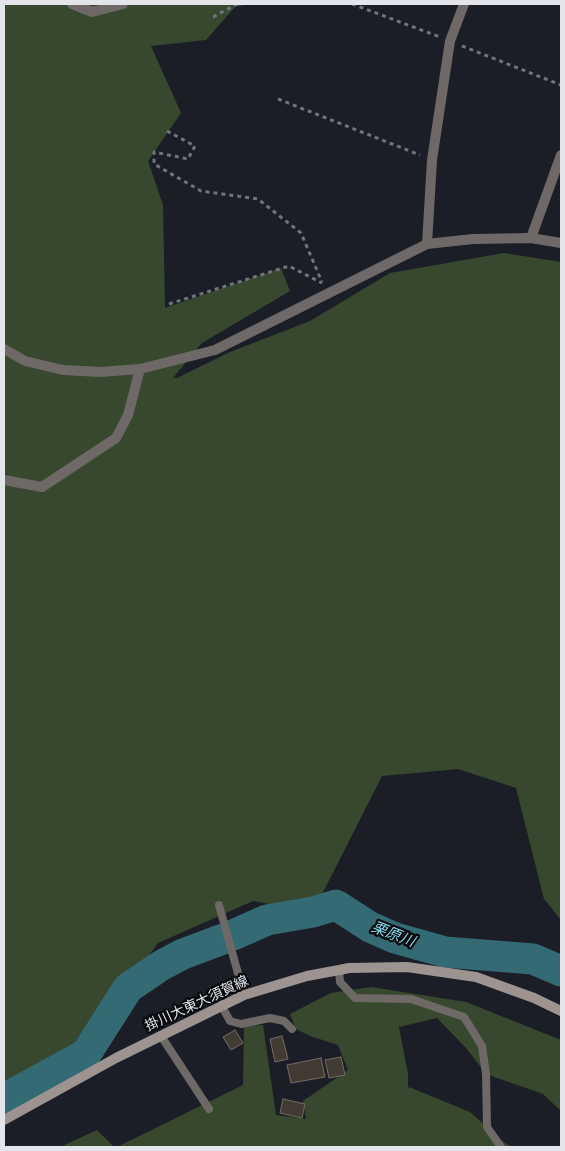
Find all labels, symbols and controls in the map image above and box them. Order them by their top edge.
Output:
water label: 栗原川 [369,919,417,951]
street label: 掛川大東大須賀線 [143,973,251,1035]

